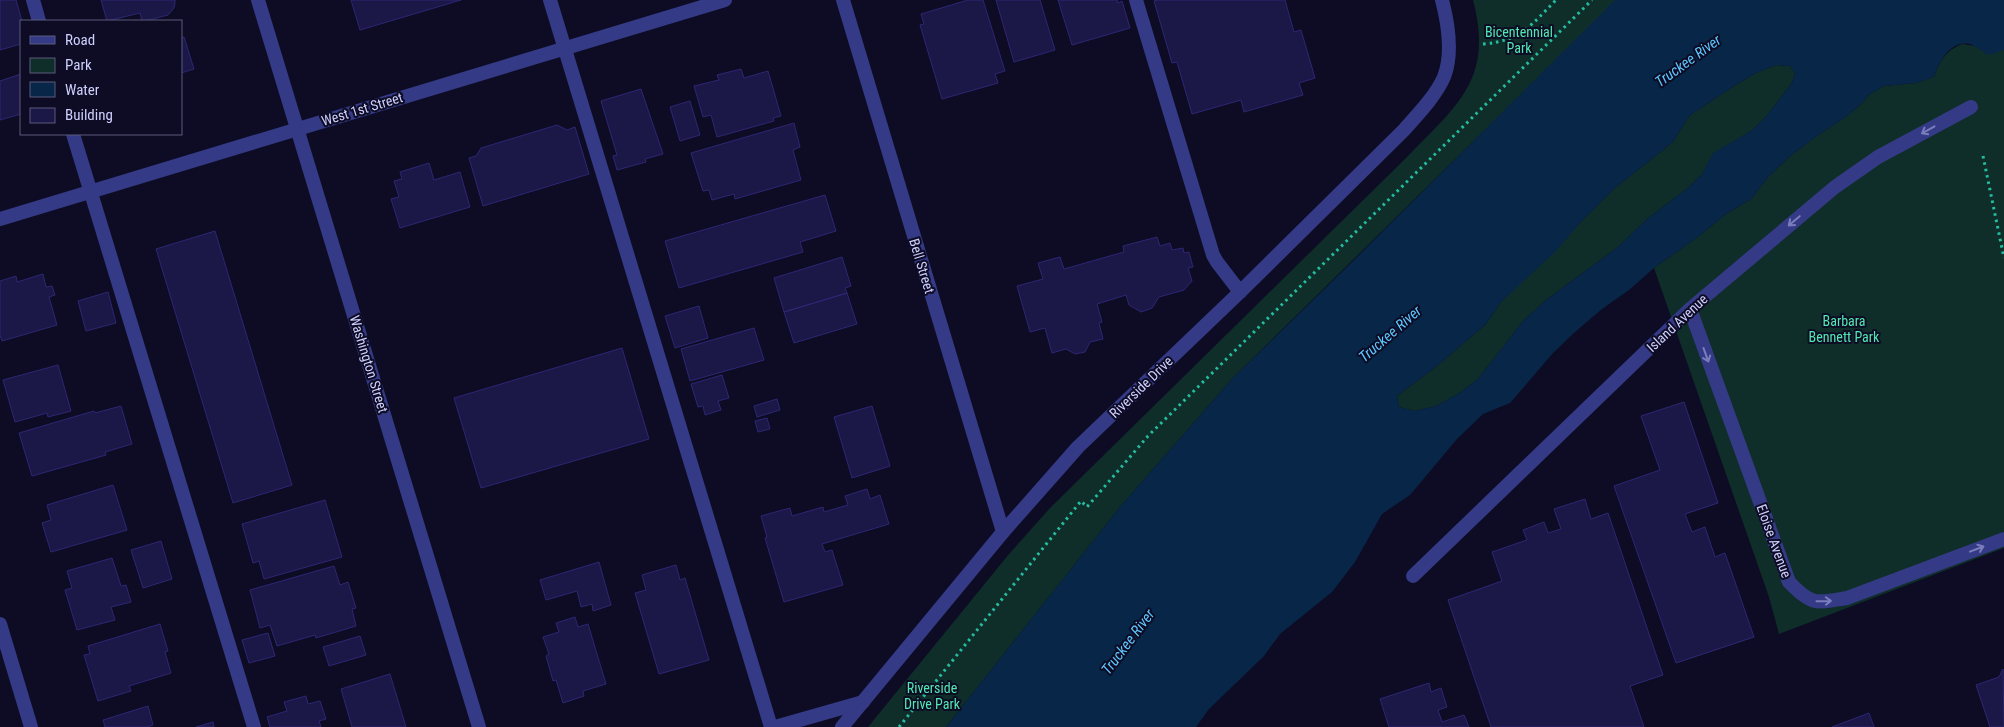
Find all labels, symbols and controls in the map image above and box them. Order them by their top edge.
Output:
legend [20,20,182,135]
park label: Bicentennial Park [1485,24,1553,56]
text: Road [65,31,95,49]
water label: Truckee River [1652,31,1725,91]
text: Park [65,56,92,74]
text: Water [65,81,100,99]
street label: West 1st Street [319,89,405,129]
text: Building [65,106,113,124]
one-way arrow [1921,125,1935,135]
one-way arrow [1788,216,1801,227]
street label: Bell Street [906,237,938,295]
street label: Island Avenue [1643,291,1711,355]
water label: Truckee River [1355,302,1425,366]
street label: Washington Street [347,313,391,415]
park label: Barbara Bennett Park [1809,313,1880,345]
one-way arrow [1702,346,1711,362]
street label: Riverside Drive [1106,353,1176,421]
street label: Eloise Avenue [1753,502,1795,580]
one-way arrow [1969,544,1984,553]
one-way arrow [1816,596,1832,606]
water label: Truckee River [1098,605,1159,678]
park label: Riverside Drive Park [904,680,961,712]

